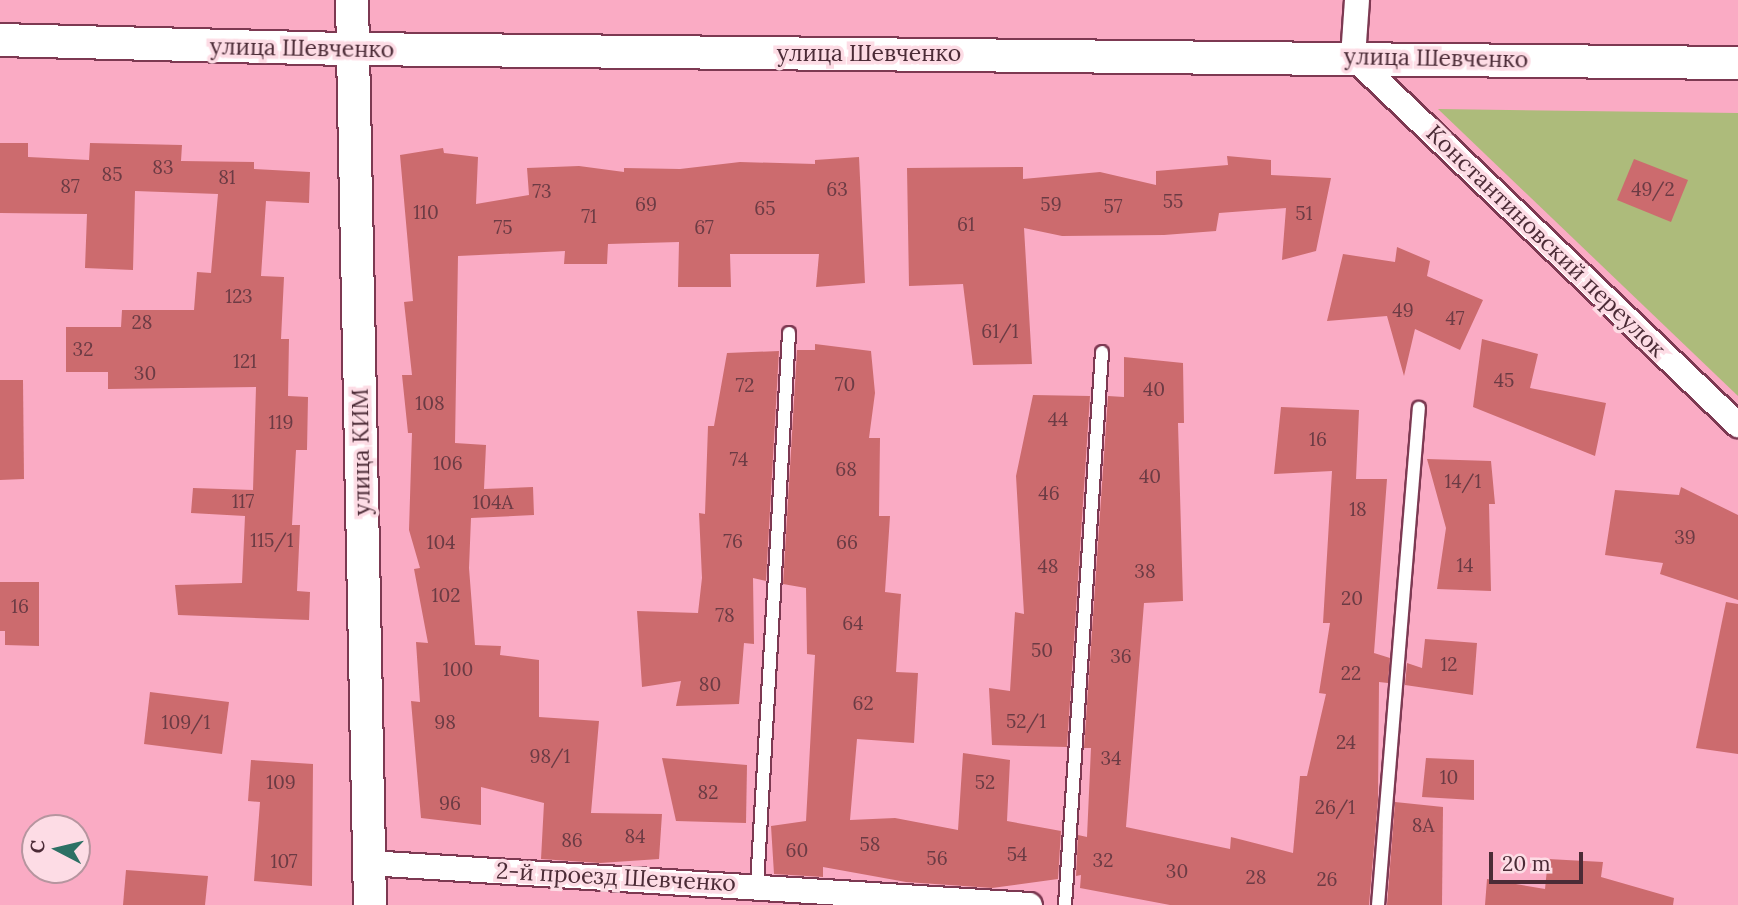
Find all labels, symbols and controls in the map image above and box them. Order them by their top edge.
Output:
street label: улица Шевченко [210,33,394,63]
street label: улица Шевченко [777,39,961,67]
street label: улица Шевченко [1344,43,1528,73]
street label: Константиновский переулок [1421,119,1671,363]
house number: 83 [152,157,174,179]
house number: 85 [101,164,123,186]
house number: 81 [218,167,236,189]
house number: 87 [60,176,80,198]
house number: 63 [826,179,848,201]
house number: 49/2 [1631,179,1675,201]
house number: 73 [532,181,552,203]
house number: 55 [1163,191,1183,213]
house number: 69 [635,194,657,216]
house number: 59 [1040,194,1062,216]
house number: 57 [1103,196,1123,218]
house number: 65 [754,198,776,220]
house number: 110 [413,202,439,224]
house number: 51 [1295,203,1313,225]
house number: 71 [581,206,597,228]
house number: 61 [957,214,975,236]
house number: 75 [493,217,513,239]
house number: 67 [694,217,714,239]
house number: 123 [225,286,253,308]
house number: 49 [1392,300,1414,322]
house number: 47 [1445,308,1465,330]
house number: 28 [132,312,152,334]
house number: 61/1 [981,321,1019,343]
house number: 32 [73,339,93,361]
house number: 121 [233,351,257,373]
house number: 30 [134,363,156,385]
house number: 45 [1494,370,1514,392]
house number: 70 [835,374,855,396]
house number: 72 [736,375,754,397]
house number: 40 [1143,379,1165,401]
street label: улица КИМ [346,388,376,516]
house number: 108 [415,393,445,415]
house number: 44 [1048,409,1068,431]
house number: 119 [269,412,293,434]
house number: 16 [1309,429,1327,451]
house number: 74 [730,449,748,471]
house number: 106 [433,453,463,475]
house number: 68 [835,459,857,481]
house number: 40 [1139,466,1161,488]
house number: 14/1 [1445,471,1481,493]
house number: 46 [1038,483,1060,505]
house number: 117 [232,491,254,513]
house number: 104А [473,492,513,514]
house number: 18 [1349,499,1367,521]
house number: 39 [1674,527,1696,549]
house number: 115/1 [250,530,294,552]
house number: 76 [723,531,743,553]
house number: 104 [426,532,456,554]
house number: 66 [836,532,858,554]
house number: 14 [1456,555,1474,577]
house number: 48 [1038,556,1058,578]
house number: 38 [1134,561,1156,583]
house number: 102 [432,585,460,607]
house number: 20 [1341,588,1363,610]
house number: 16 [11,596,29,618]
house number: 78 [715,605,735,627]
house number: 64 [842,613,864,635]
house number: 50 [1031,640,1053,662]
house number: 36 [1110,646,1132,668]
house number: 12 [1440,654,1458,676]
house number: 100 [443,659,473,681]
house number: 22 [1341,663,1361,685]
house number: 80 [699,674,721,696]
house number: 62 [852,693,874,715]
house number: 52/1 [1006,711,1046,733]
house number: 109/1 [162,712,210,734]
house number: 98 [434,712,456,734]
house number: 24 [1336,732,1356,754]
house number: 98/1 [529,746,571,768]
house number: 34 [1101,748,1121,770]
house number: 10 [1440,767,1458,789]
house number: 109 [266,772,296,794]
house number: 52 [975,772,995,794]
house number: 82 [698,782,718,804]
house number: 96 [439,793,461,815]
house number: 26/1 [1315,797,1355,819]
north arrow [21,814,91,884]
house number: 8А [1412,815,1434,837]
house number: 84 [625,826,645,848]
house number: 86 [561,830,583,852]
house number: 58 [859,834,881,856]
scale bar [1493,838,1588,882]
text: С [24,839,50,855]
house number: 60 [786,840,808,862]
house number: 54 [1007,844,1027,866]
house number: 56 [926,848,948,870]
house number: 32 [1093,850,1113,872]
text: 20 m [1502,850,1551,877]
house number: 107 [270,851,298,873]
street label: 2-й проезд Шевченко [495,857,737,897]
house number: 30 [1166,861,1188,883]
house number: 28 [1246,867,1266,889]
house number: 26 [1316,869,1338,891]

